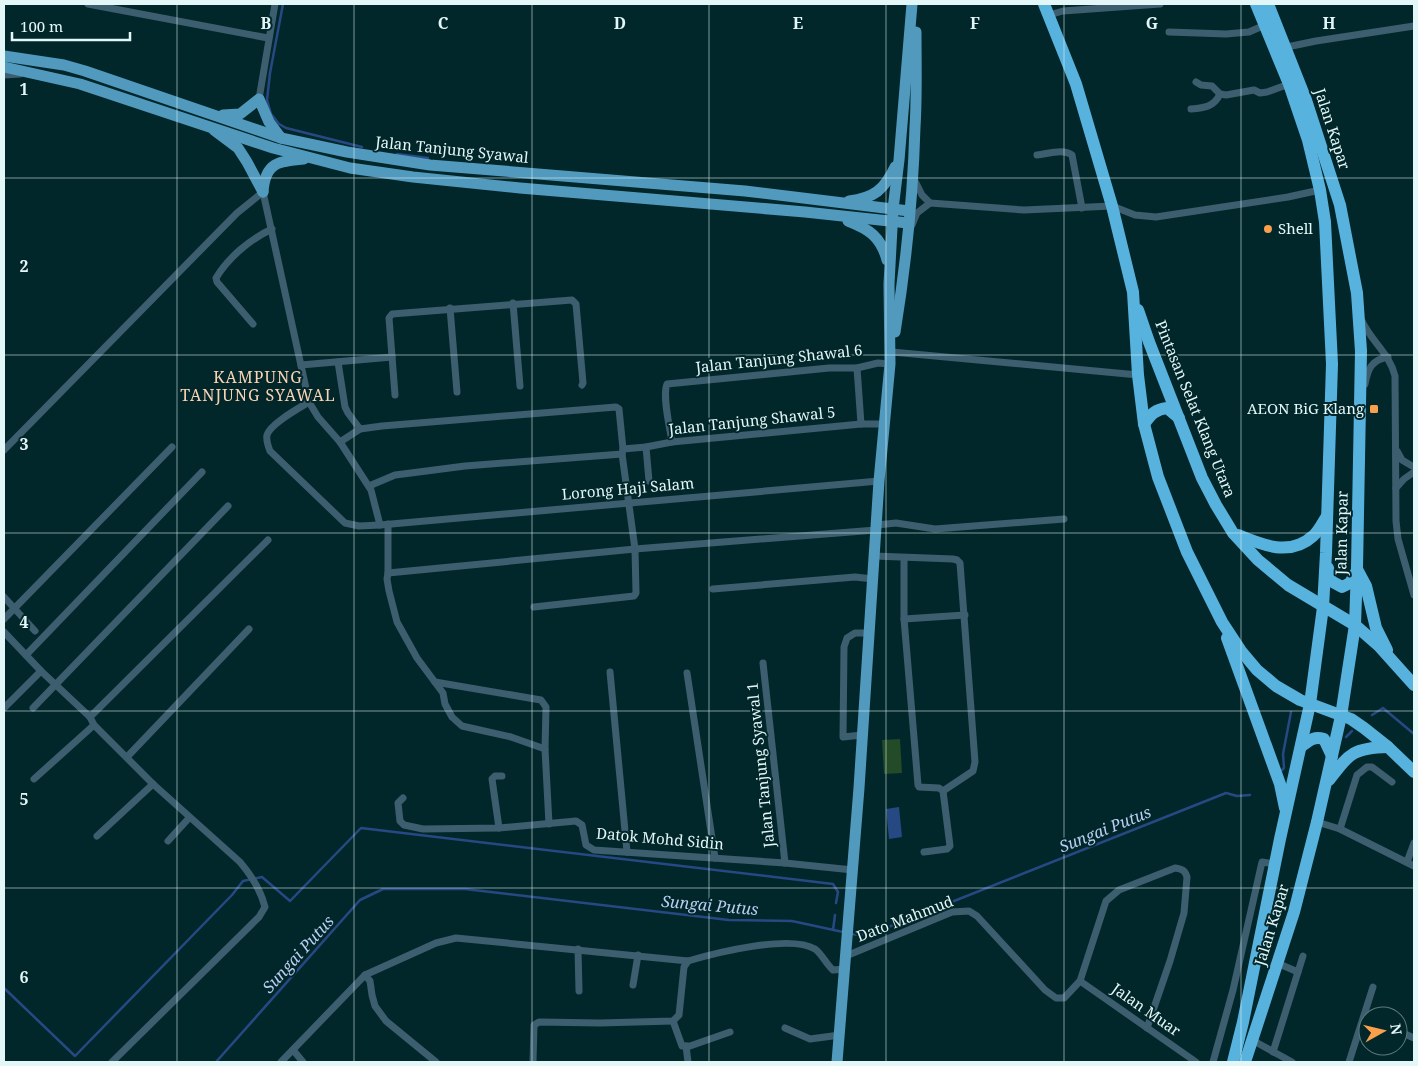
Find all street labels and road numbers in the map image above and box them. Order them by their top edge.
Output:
street label: Jalan Kapar [1310,85,1355,172]
street label: Jalan Tanjung Syawal [374,131,530,167]
street label: Pintasan Selat Klang Utara [1151,317,1241,500]
street label: Jalan Tanjung Shawal 6 [694,339,863,377]
street label: Jalan Tanjung Shawal 5 [667,401,836,439]
street label: Lorong Haji Salam [561,472,695,504]
street label: Jalan Kapar [1330,491,1352,576]
street label: Jalan Tanjung Syawal 1 [741,681,779,850]
street label: Datok Mohd Sidin [595,822,725,854]
street label: Jalan Kapar [1249,882,1293,969]
street label: Dato Mahmud [853,890,956,946]
street label: Jalan Muar [1107,978,1185,1040]

